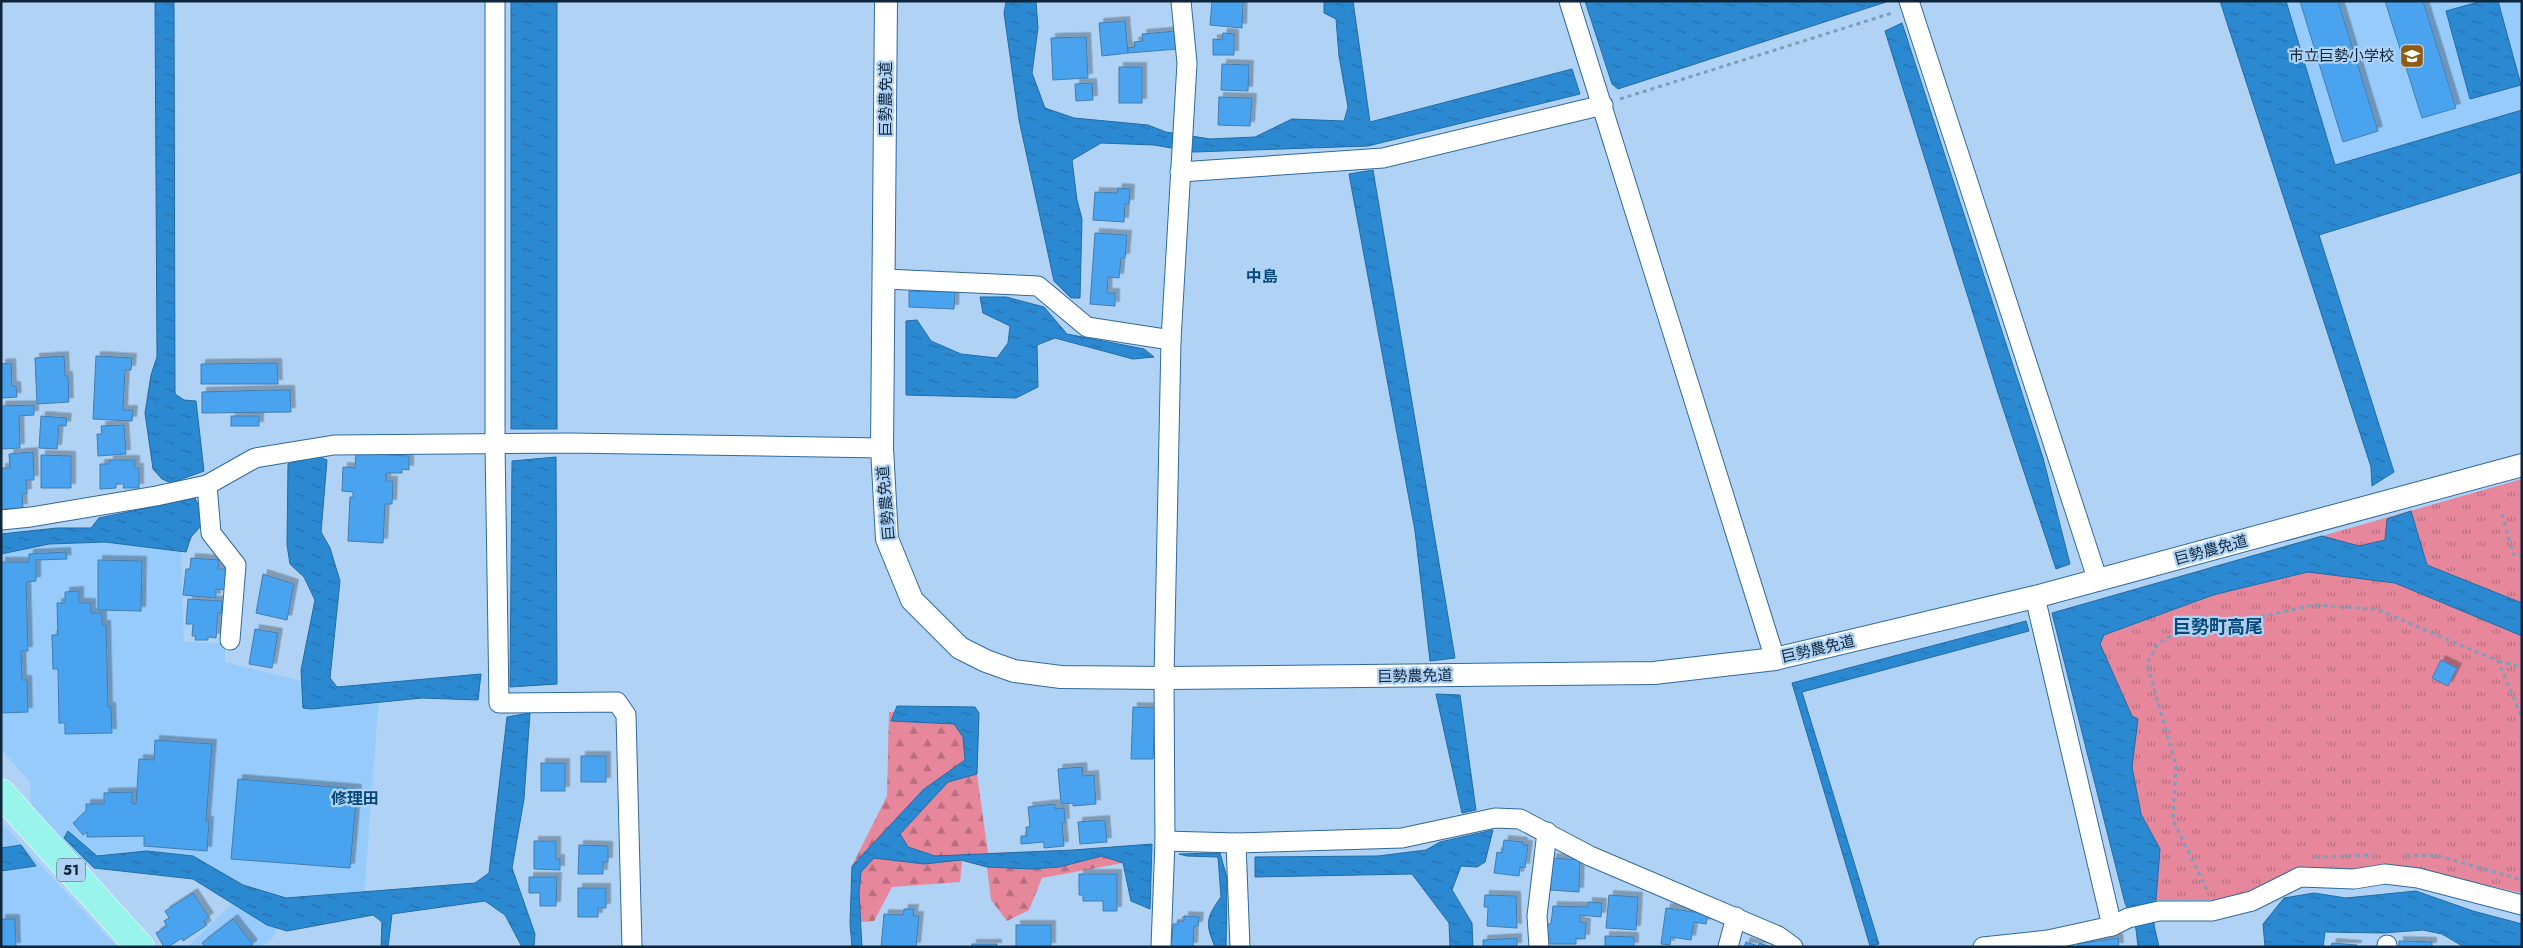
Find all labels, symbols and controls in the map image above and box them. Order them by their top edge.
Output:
school or university icon: 市立巨勢小学校 [2399,43,2425,69]
place label: 市立巨勢小学校 [2289,45,2394,67]
street label: 巨勢農免道 [875,61,897,137]
district label: 中島 [1246,265,1278,288]
street label: 巨勢農免道 [872,465,900,541]
street label: 巨勢農免道 [2172,530,2250,570]
district label: 巨勢町高尾 [2173,614,2263,640]
street label: 巨勢農免道 [1779,630,1857,668]
street label: 巨勢農免道 [1377,664,1453,688]
district label: 修理田 [331,787,379,810]
road number: 51 [57,858,85,882]

